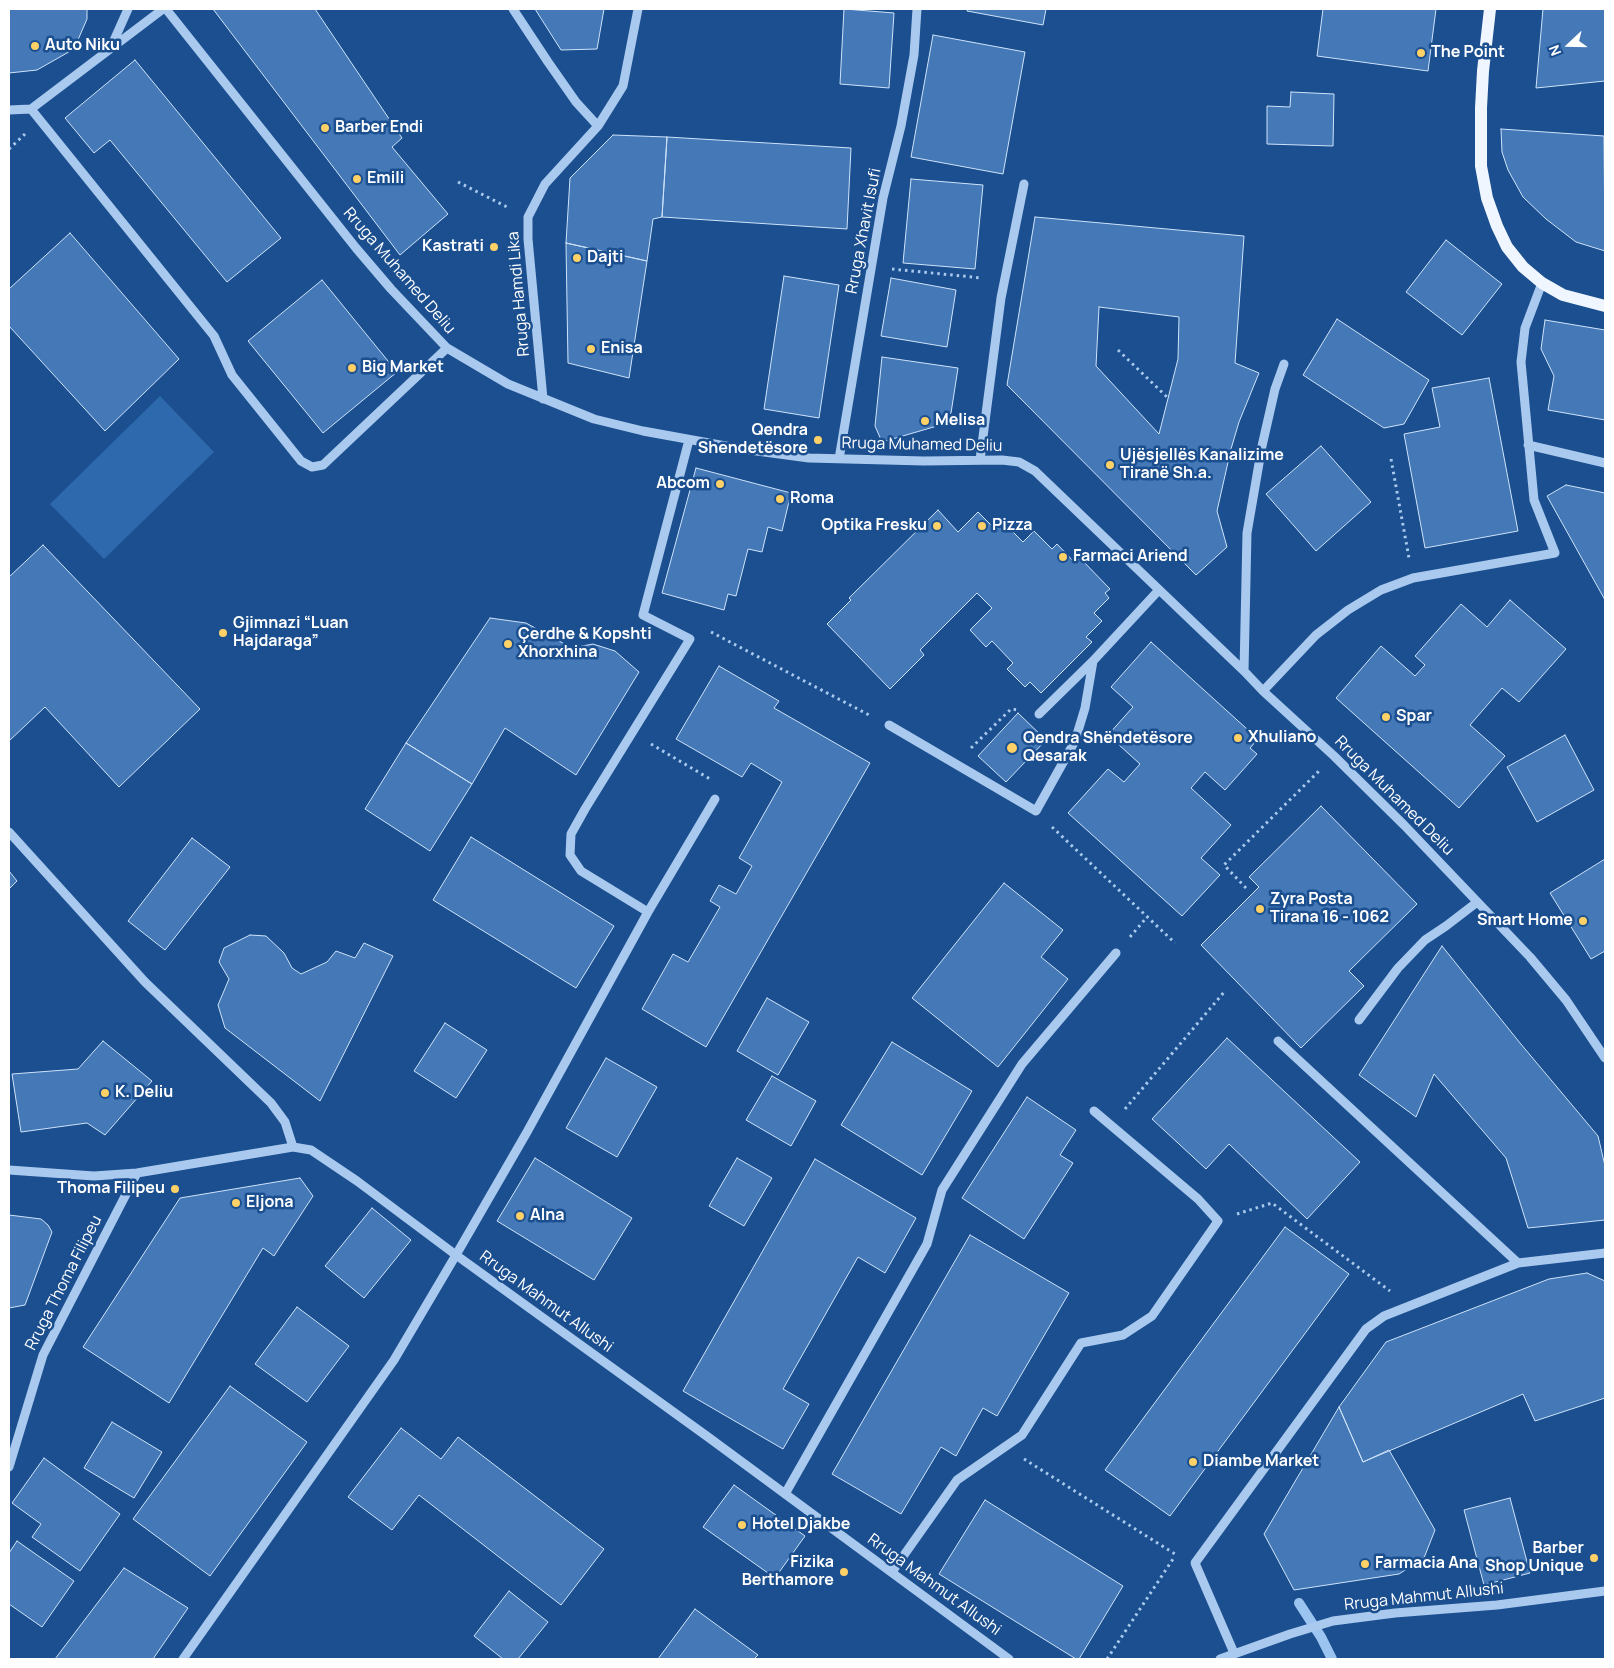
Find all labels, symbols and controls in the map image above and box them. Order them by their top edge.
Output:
north arrow [1544,20,1594,70]
place label: Auto Niku [45,36,120,56]
marker: Auto Niku [29,40,41,52]
text: N [1544,42,1565,59]
place label: The Point [1431,43,1505,63]
marker: The Point [1415,47,1427,59]
place label: Barber Endi [335,118,423,138]
marker: Barber Endi [319,122,331,134]
street label: Rruga Xhavit Isufi [842,167,886,295]
place label: Emili [367,169,404,189]
marker: Emili [351,173,363,185]
street label: Rruga Muhamed Deliu [339,204,459,338]
street label: Rruga Hamdi Lika [504,231,534,357]
place label: Kastrati [422,237,484,257]
marker: Kastrati [488,241,500,253]
place label: Dajti [587,248,623,268]
marker: Dajti [571,252,583,264]
place label: Enisa [601,339,643,359]
marker: Enisa [585,343,597,355]
place label: Big Market [362,358,444,378]
marker: Big Market [346,362,358,374]
place label: Melisa [935,411,985,431]
marker: Melisa [919,415,931,427]
place label: Qendra Shendetësore [698,421,808,459]
marker: Qendra Shendetësore [812,434,824,446]
street label: Rruga Muhamed Deliu [841,434,1003,456]
place label: Ujësjellës Kanalizime Tiranë Sh.a. [1120,446,1284,484]
marker: Ujësjellës Kanalizime Tiranë Sh.a. [1104,459,1116,471]
place label: Abcom [656,474,710,494]
marker: Abcom [714,478,726,490]
place label: Roma [790,489,834,509]
marker: Roma [774,493,786,505]
place label: Optika Fresku [821,516,927,536]
place label: Pizza [992,516,1033,536]
marker: Optika Fresku [931,520,943,532]
marker: Pizza [976,520,988,532]
place label: Farmaci Ariend [1073,547,1188,567]
marker: Farmaci Ariend [1057,551,1069,563]
place label: Gjimnazi “Luan Hajdaraga” [233,614,349,652]
place label: Çerdhe & Kopshti Xhorxhina [518,625,652,663]
marker: Gjimnazi “Luan Hajdaraga” [217,627,229,639]
marker: Çerdhe & Kopshti Xhorxhina [502,638,514,650]
place label: Spar [1396,707,1432,727]
marker: Spar [1380,711,1392,723]
place label: Xhuliano [1248,728,1316,748]
place label: Qendra Shëndetësore Qesarak [1023,729,1193,767]
marker: Xhuliano [1232,732,1244,744]
street label: Rruga Muhamed Deliu [1330,732,1458,860]
marker: Qendra Shëndetësore Qesarak [1005,741,1019,755]
place label: Zyra Posta Tirana 16 - 1062 [1270,890,1389,928]
marker: Zyra Posta Tirana 16 - 1062 [1254,903,1266,915]
place label: Smart Home [1477,911,1573,931]
marker: Smart Home [1577,915,1589,927]
place label: K. Deliu [115,1083,173,1103]
marker: K. Deliu [99,1087,111,1099]
place label: Thoma Filipeu [57,1179,165,1199]
marker: Thoma Filipeu [169,1183,181,1195]
place label: Eljona [246,1193,294,1213]
marker: Eljona [230,1197,242,1209]
place label: Alna [530,1206,564,1226]
marker: Alna [514,1210,526,1222]
street label: Rruga Thoma Filipeu [22,1212,106,1354]
street label: Rruga Mahmut Allushi [476,1247,616,1357]
place label: Diambe Market [1203,1452,1319,1472]
marker: Diambe Market [1187,1456,1199,1468]
place label: Hotel Djakbe [752,1515,850,1535]
marker: Hotel Djakbe [736,1519,748,1531]
street label: Rruga Mahmut Allushi [864,1530,1004,1640]
place label: Barber Shop Unique [1485,1539,1584,1577]
marker: Barber Shop Unique [1588,1552,1600,1564]
place label: Fizika Berthamore [742,1553,834,1591]
place label: Farmacia Ana [1375,1554,1478,1574]
marker: Farmacia Ana [1359,1558,1371,1570]
marker: Fizika Berthamore [838,1566,850,1578]
street label: Rruga Mahmut Allushi [1343,1579,1505,1615]

